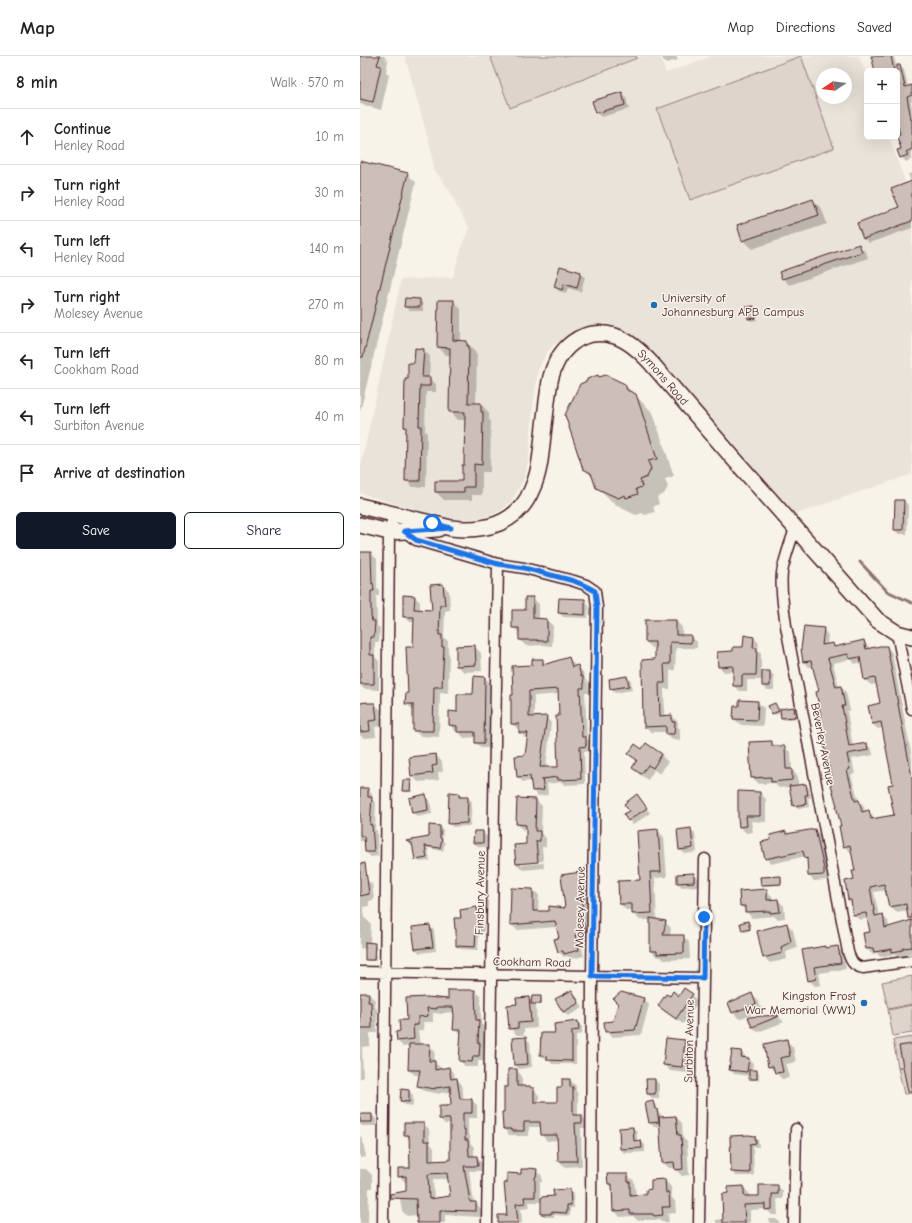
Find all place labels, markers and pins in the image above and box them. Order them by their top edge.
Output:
place label: University of Johannesburg APB Campus [662,291,804,319]
marker: University of Johannesburg APB Campus [649,300,659,310]
place label: Kingston Frost War Memorial (WW1) [745,989,857,1017]
marker: Kingston Frost War Memorial (WW1) [859,998,869,1008]

